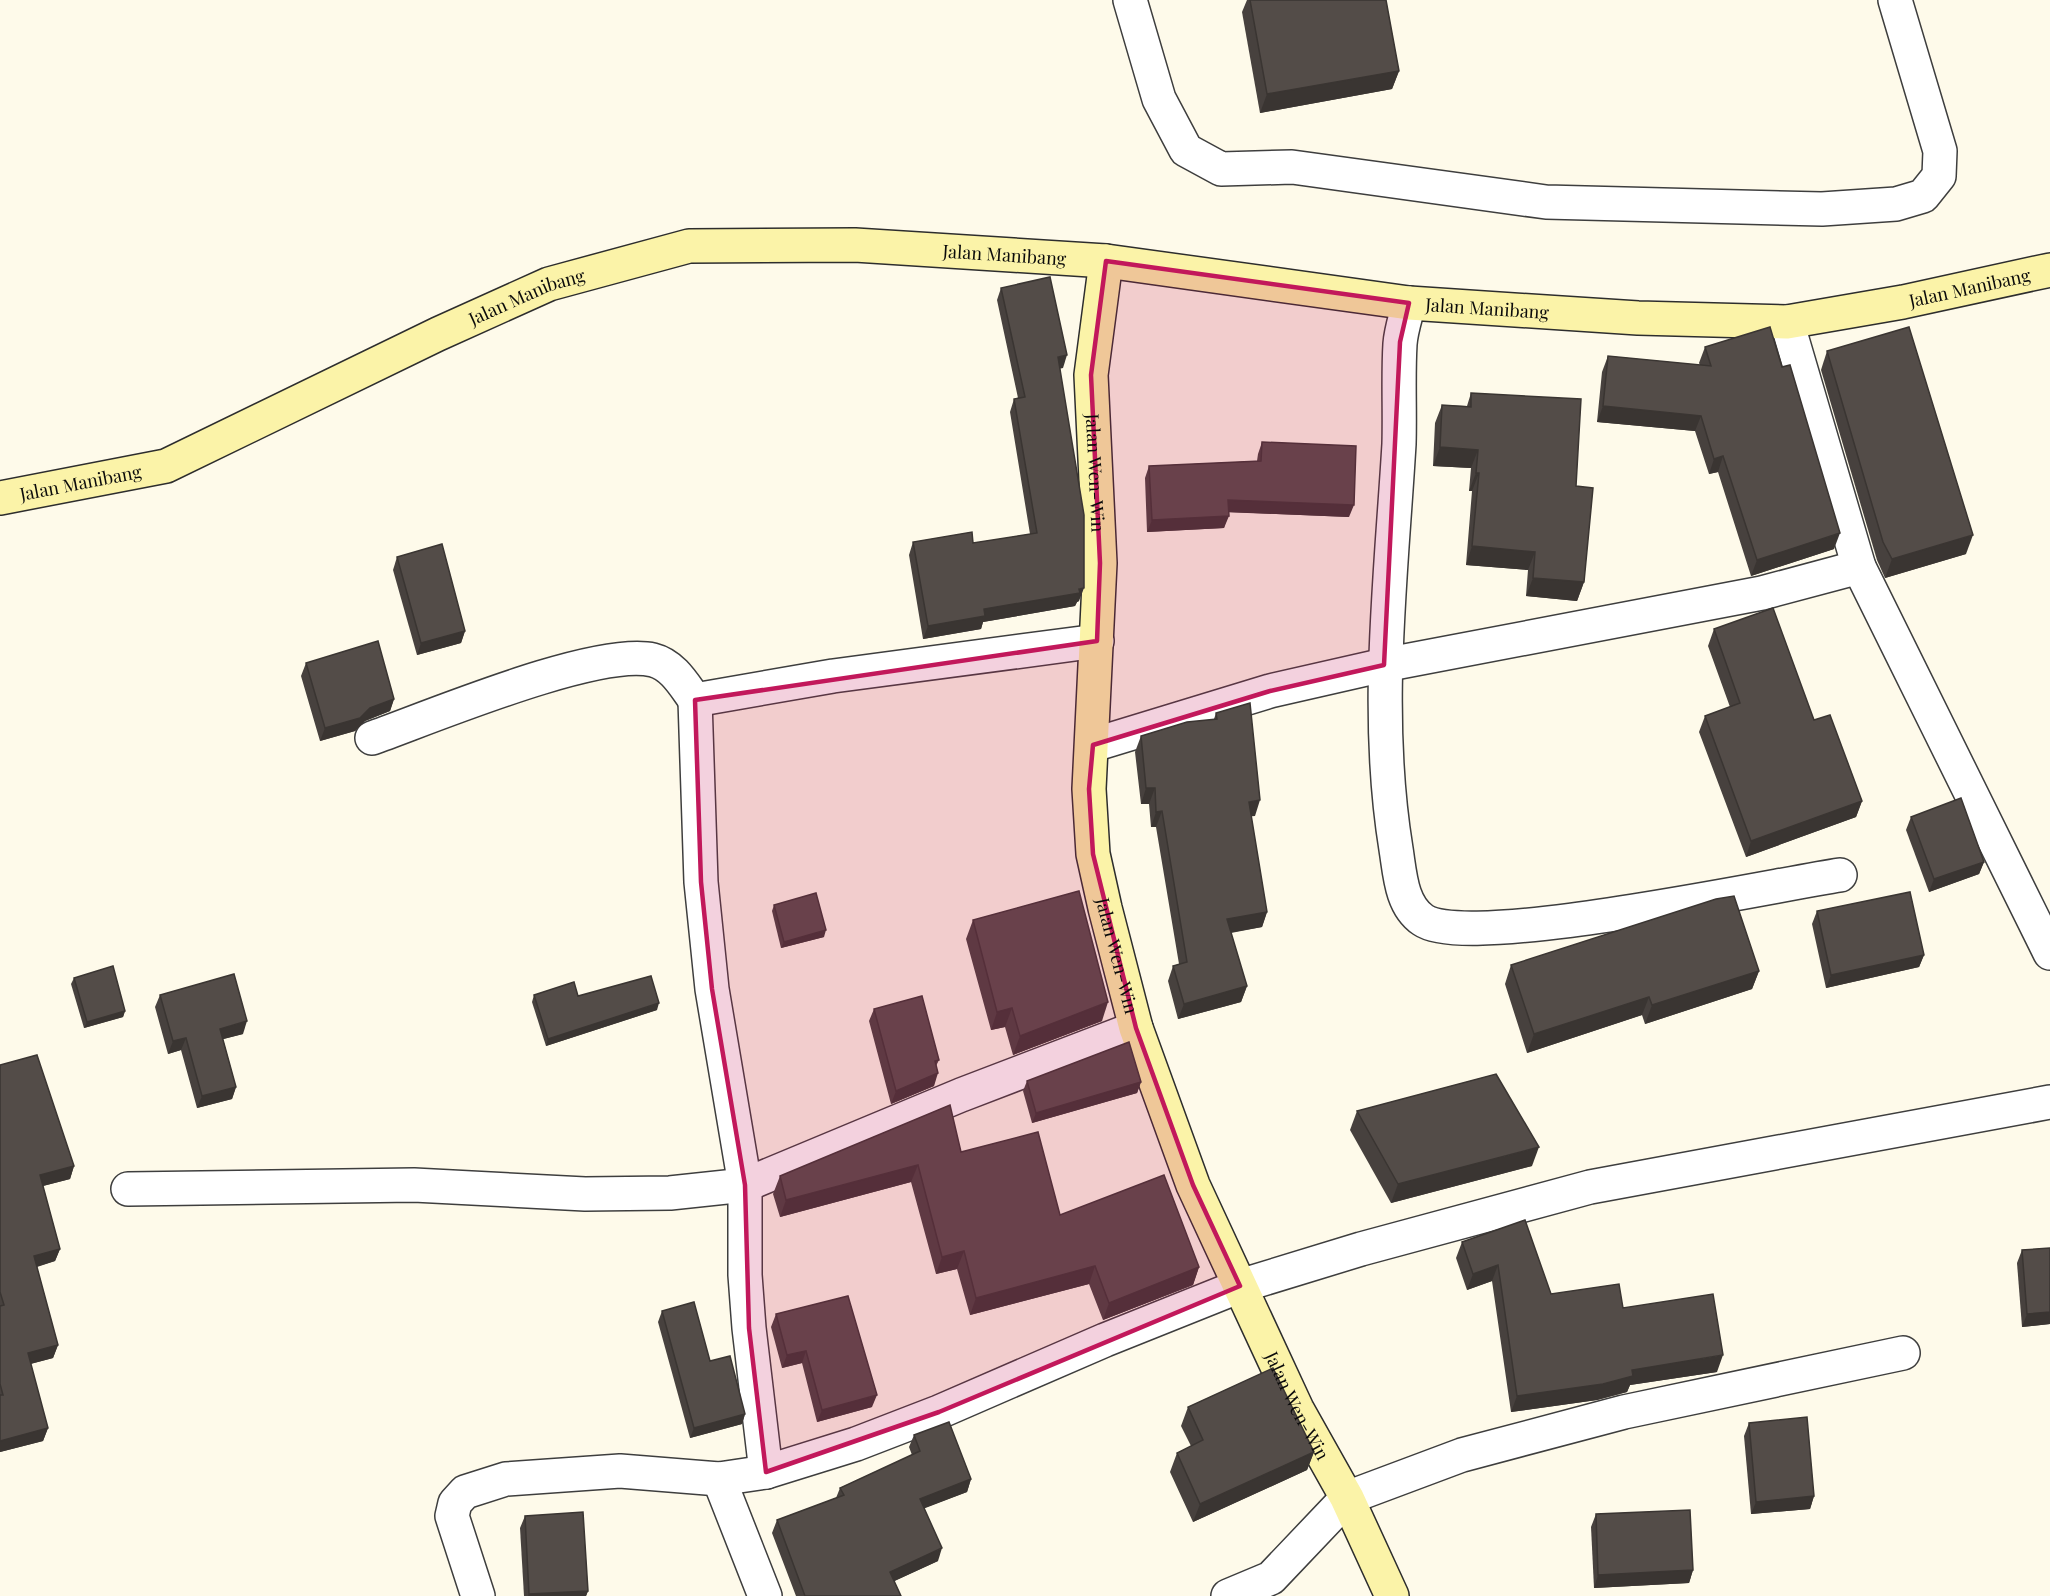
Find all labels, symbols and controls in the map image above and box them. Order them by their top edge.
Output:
street label: Jalan Manibang [941,239,1067,270]
street label: Jalan Manibang [464,263,588,331]
street label: Jalan Manibang [1906,263,2033,313]
street label: Jalan Manibang [1424,292,1550,324]
street label: Jalan Wen-Win [1081,412,1111,533]
street label: Jalan Manibang [17,459,144,506]
street label: Jalan Wen-Win [1091,894,1144,1016]
street label: Jalan Wen-Win [1259,1347,1335,1464]

